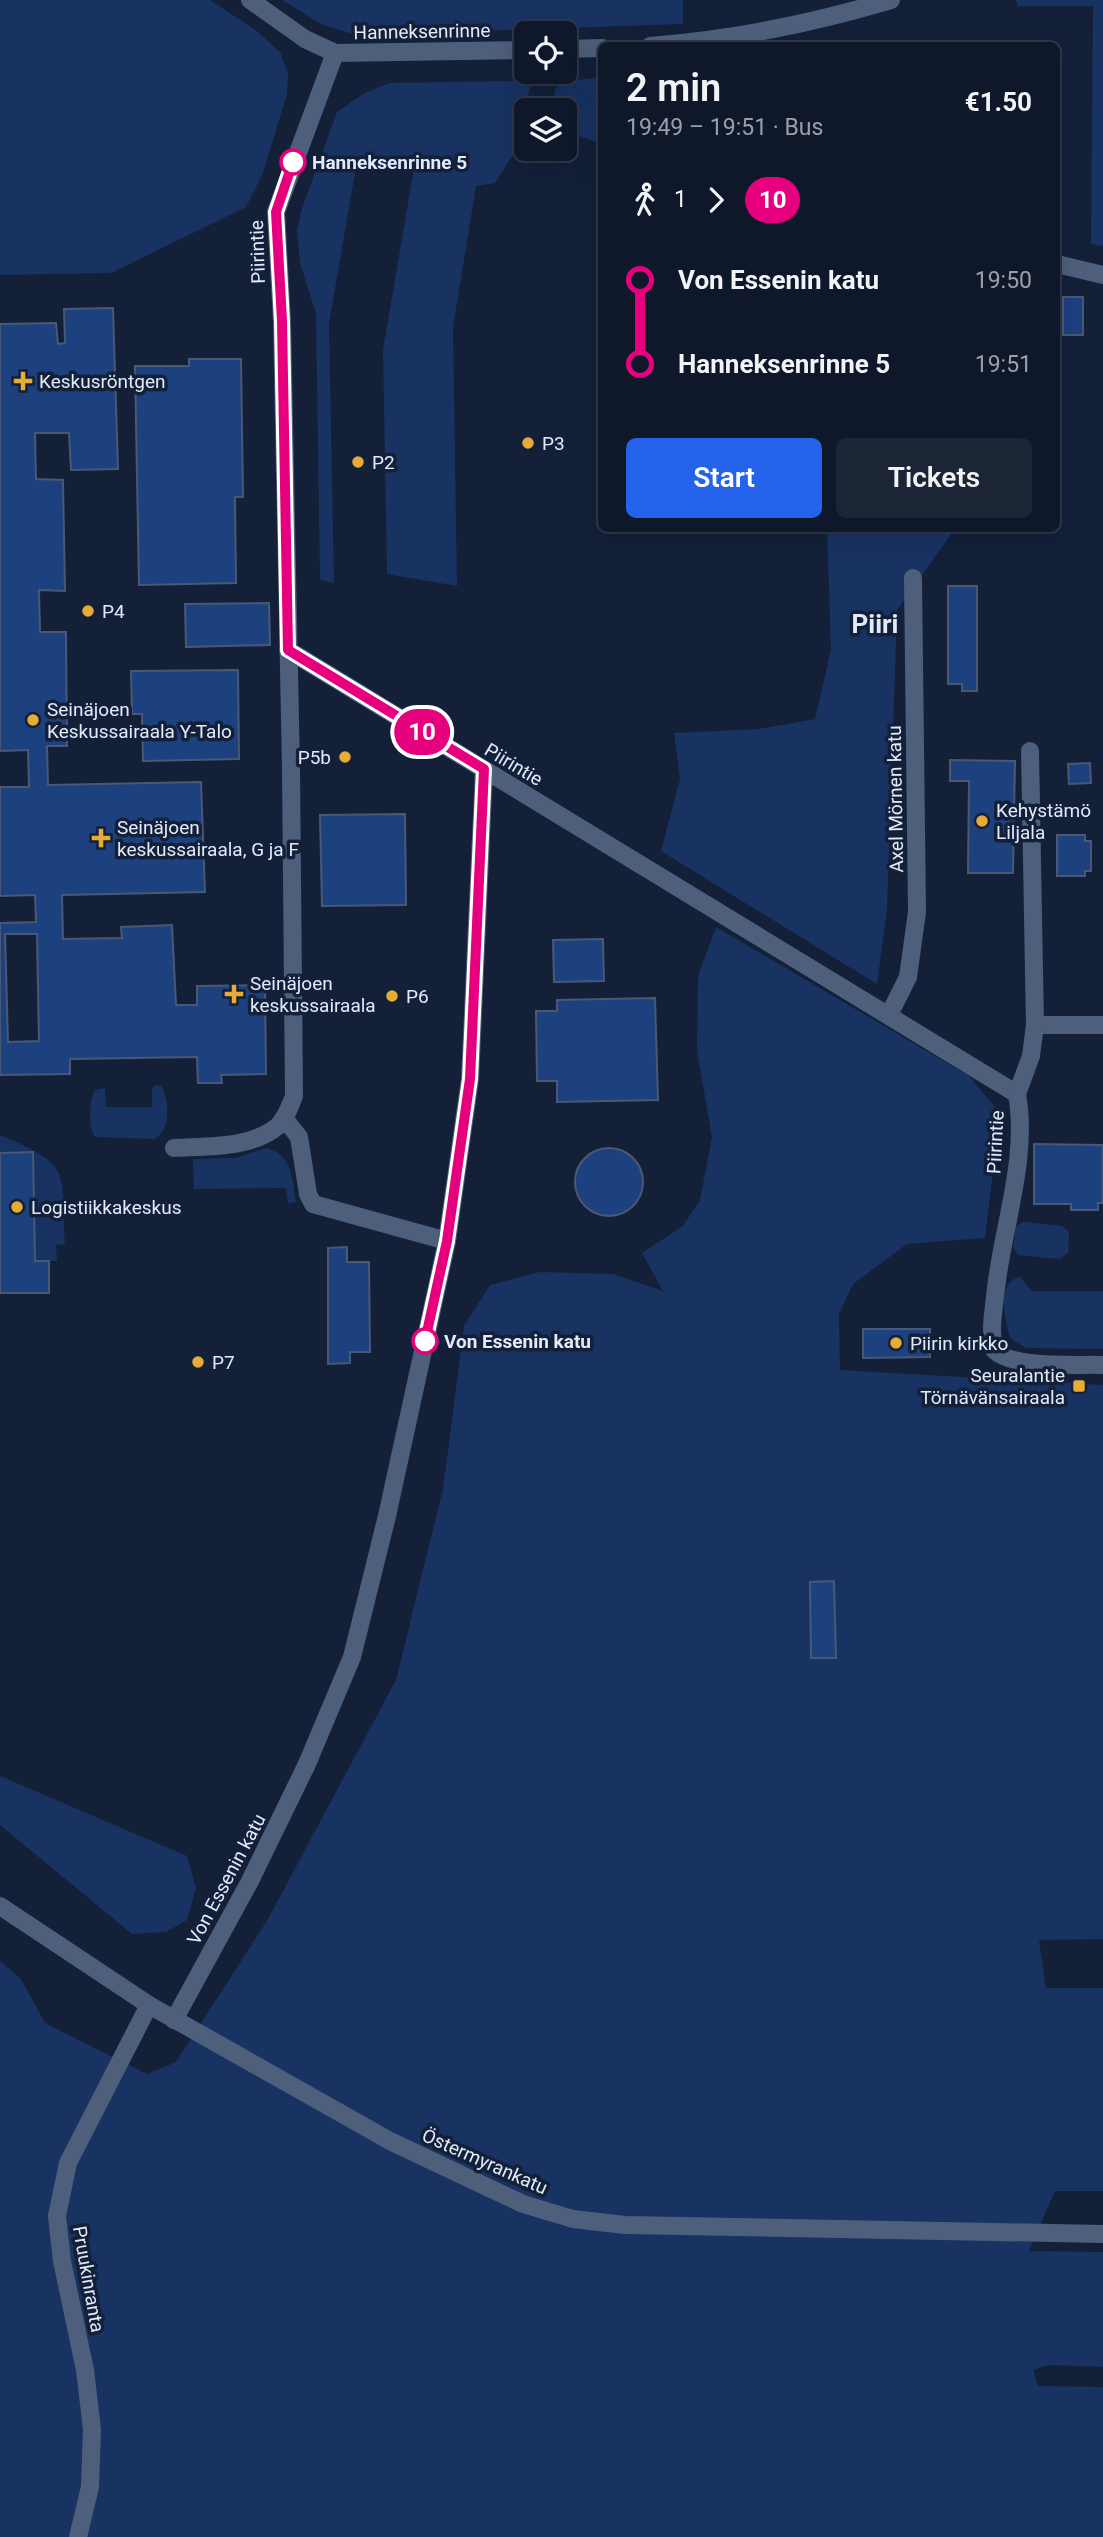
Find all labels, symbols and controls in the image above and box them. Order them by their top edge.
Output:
street label: Hanneksenrinne [353,19,491,44]
map controls [514,21,577,161]
button: locate [514,21,577,84]
text: 2 min [626,66,721,110]
text: €1.50 [965,87,1032,117]
button: layers [514,98,577,161]
text: 19:49 – 19:51 · Bus [626,114,823,141]
marker: Hanneksenrinne 5 [280,149,306,175]
place label: Hanneksenrinne 5 [312,151,467,174]
icon: walk [626,181,664,219]
icon: forward [697,181,735,219]
text: 1 [674,186,687,213]
text: 10 [759,186,786,214]
street label: Piirintie [245,220,270,284]
text: Von Essenin katu [678,265,879,295]
text: 19:50 [975,267,1032,294]
text: Hanneksenrinne 5 [678,349,890,379]
text: 19:51 [975,351,1032,378]
place label: Keskusröntgen [39,370,166,393]
marker: Keskusröntgen [13,371,33,391]
place label: P3 [542,432,565,455]
marker: P3 [520,435,536,451]
button: Start [626,438,822,518]
button: Tickets [836,438,1032,518]
place label: P2 [372,451,395,474]
marker: P2 [350,454,366,470]
place label: P4 [102,600,125,623]
marker: P4 [80,603,96,619]
district label: Piiri [852,609,898,639]
place label: Seinäjoen Keskussairaala Y-Talo [47,698,232,743]
line badge: 10 [390,709,453,755]
marker: Seinäjoen Keskussairaala Y-Talo [25,712,41,728]
text: 10 [408,718,436,746]
street label: Axel Mörnen katu [883,725,908,873]
street label: Piirintie [481,738,547,791]
place label: P5b [298,746,331,769]
marker: P5b [337,749,353,765]
place label: Kehystämö Liljala [996,799,1091,844]
marker: Kehystämö Liljala [974,813,990,829]
place label: Seinäjoen keskussairaala, G ja F [117,816,299,861]
marker: Seinäjoen keskussairaala, G ja F [91,828,111,848]
place label: Seinäjoen keskussairaala [250,972,376,1017]
marker: Seinäjoen keskussairaala [224,984,244,1004]
place label: P6 [406,985,429,1008]
marker: P6 [384,988,400,1004]
street label: Piirintie [982,1110,1009,1174]
place label: Logistiikkakeskus [31,1196,181,1219]
marker: Logistiikkakeskus [9,1199,25,1215]
marker: Von Essenin katu [412,1328,438,1354]
place label: Von Essenin katu [444,1330,591,1353]
place label: Piirin kirkko [910,1332,1008,1355]
marker: Piirin kirkko [888,1335,904,1351]
place label: P7 [212,1351,235,1374]
marker: P7 [190,1354,206,1370]
place label: Seuralantie Törnävänsairaala [920,1364,1065,1409]
marker: Seuralantie Törnävänsairaala [1071,1378,1087,1394]
street label: Von Essenin katu [182,1810,271,1949]
street label: Östermyrankatu [419,2124,551,2199]
street label: Pruukinranta [68,2224,109,2334]

